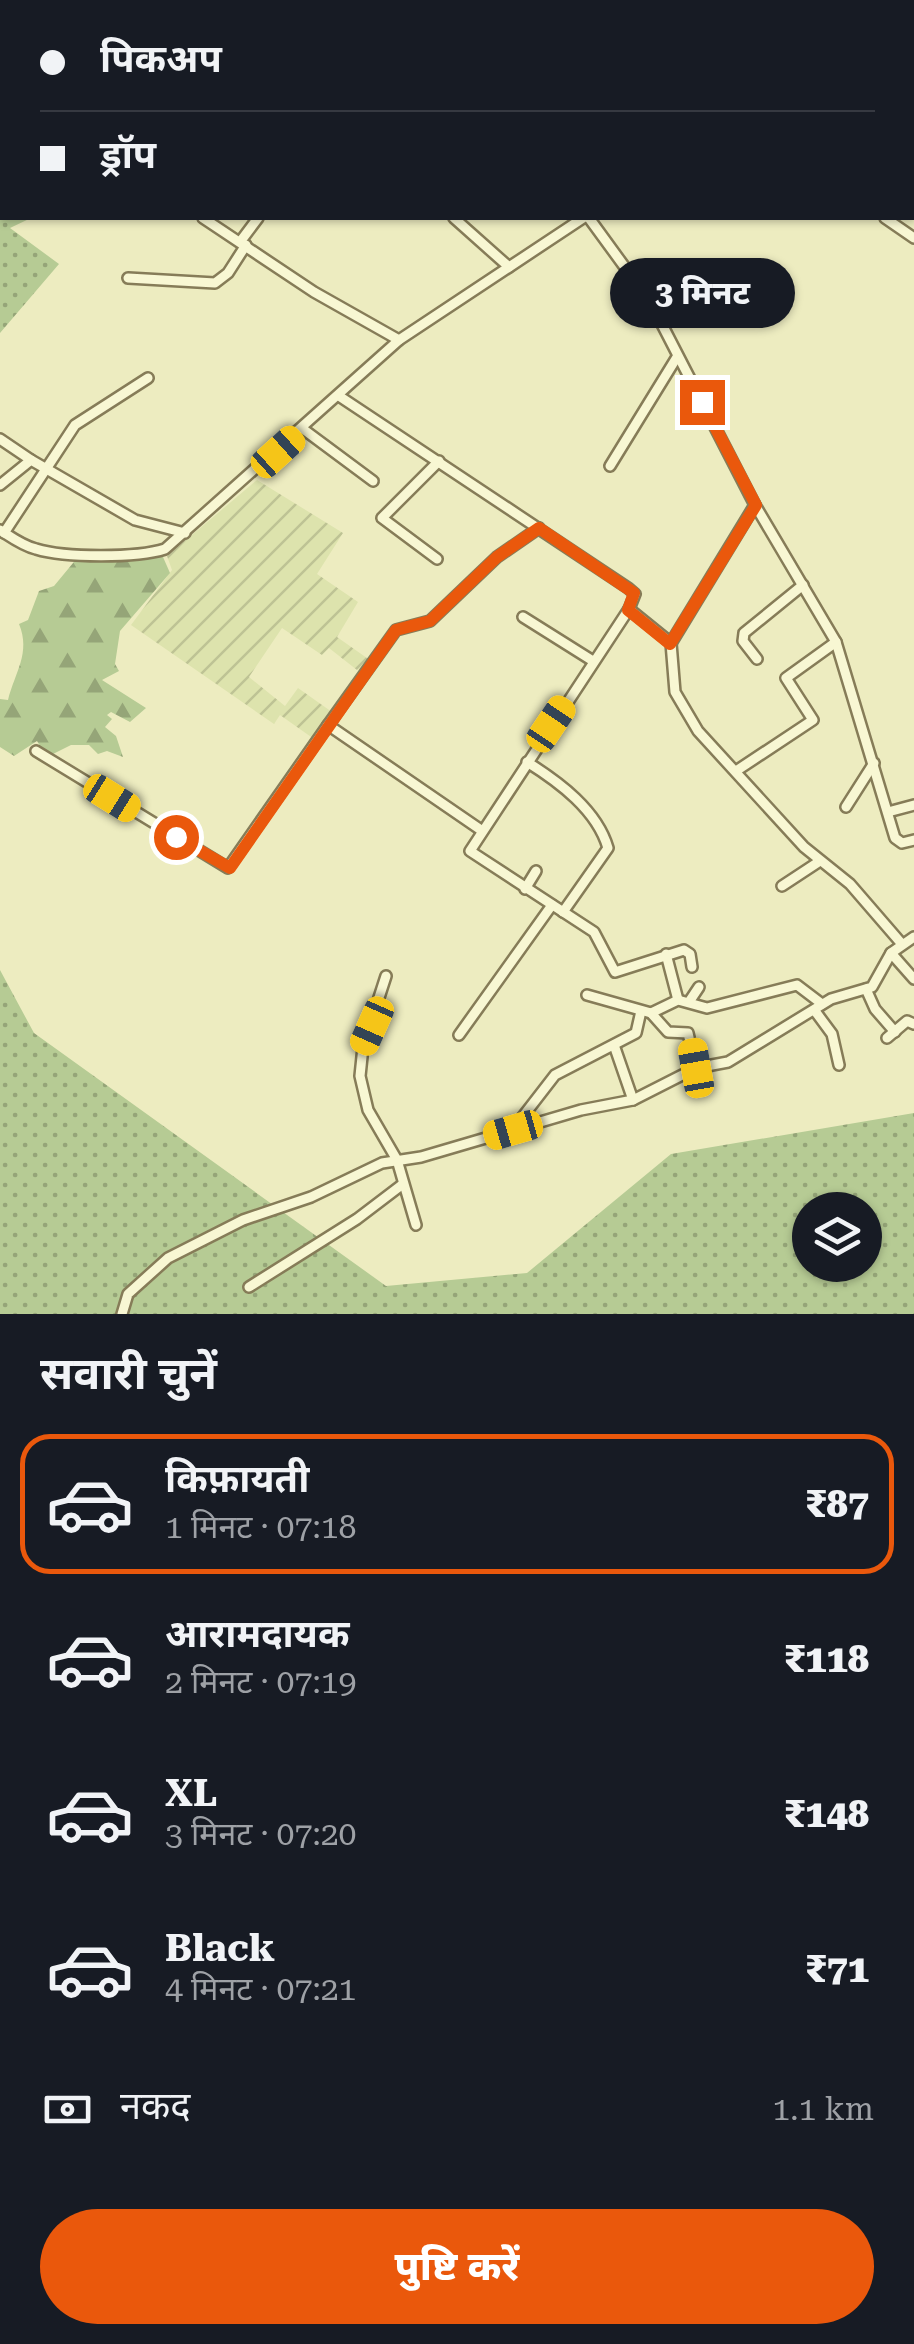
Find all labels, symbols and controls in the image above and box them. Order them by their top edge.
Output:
text: पिकअप [100,37,222,81]
text: ड्रॉप [100,133,156,177]
callout: 3 मिनट [610,257,794,327]
text: 3 मिनट [655,274,750,312]
route end [680,380,725,425]
car [246,421,310,483]
car [522,691,580,757]
car [79,769,145,827]
route start [154,815,199,860]
car [346,992,398,1060]
car [676,1036,716,1100]
car [480,1107,546,1153]
map controls [792,1192,882,1282]
button: layers [792,1192,882,1282]
text: सवारी चुनें [40,1347,217,1400]
text: किफ़ायती [165,1457,309,1501]
icon: car [45,1459,135,1549]
text: ₹87 [805,1482,869,1526]
text: 1 मिनट · 07:18 [165,1508,357,1546]
text: आरामदायक [165,1612,349,1656]
icon: car [45,1614,135,1704]
text: ₹118 [784,1637,869,1681]
text: 2 मिनट · 07:19 [165,1663,357,1701]
icon: car [45,1769,135,1859]
text: XL [165,1771,217,1815]
text: ₹148 [784,1792,869,1836]
text: 3 मिनट · 07:20 [165,1815,357,1853]
icon: car [45,1924,135,2014]
text: Black [165,1926,275,1970]
text: ₹71 [805,1947,869,1991]
text: 4 मिनट · 07:21 [165,1970,357,2008]
icon: cash [40,2082,95,2137]
text: नकद [120,2084,190,2128]
text: 1.1 km [772,2090,874,2128]
button: पुष्टि करें [40,2209,874,2324]

